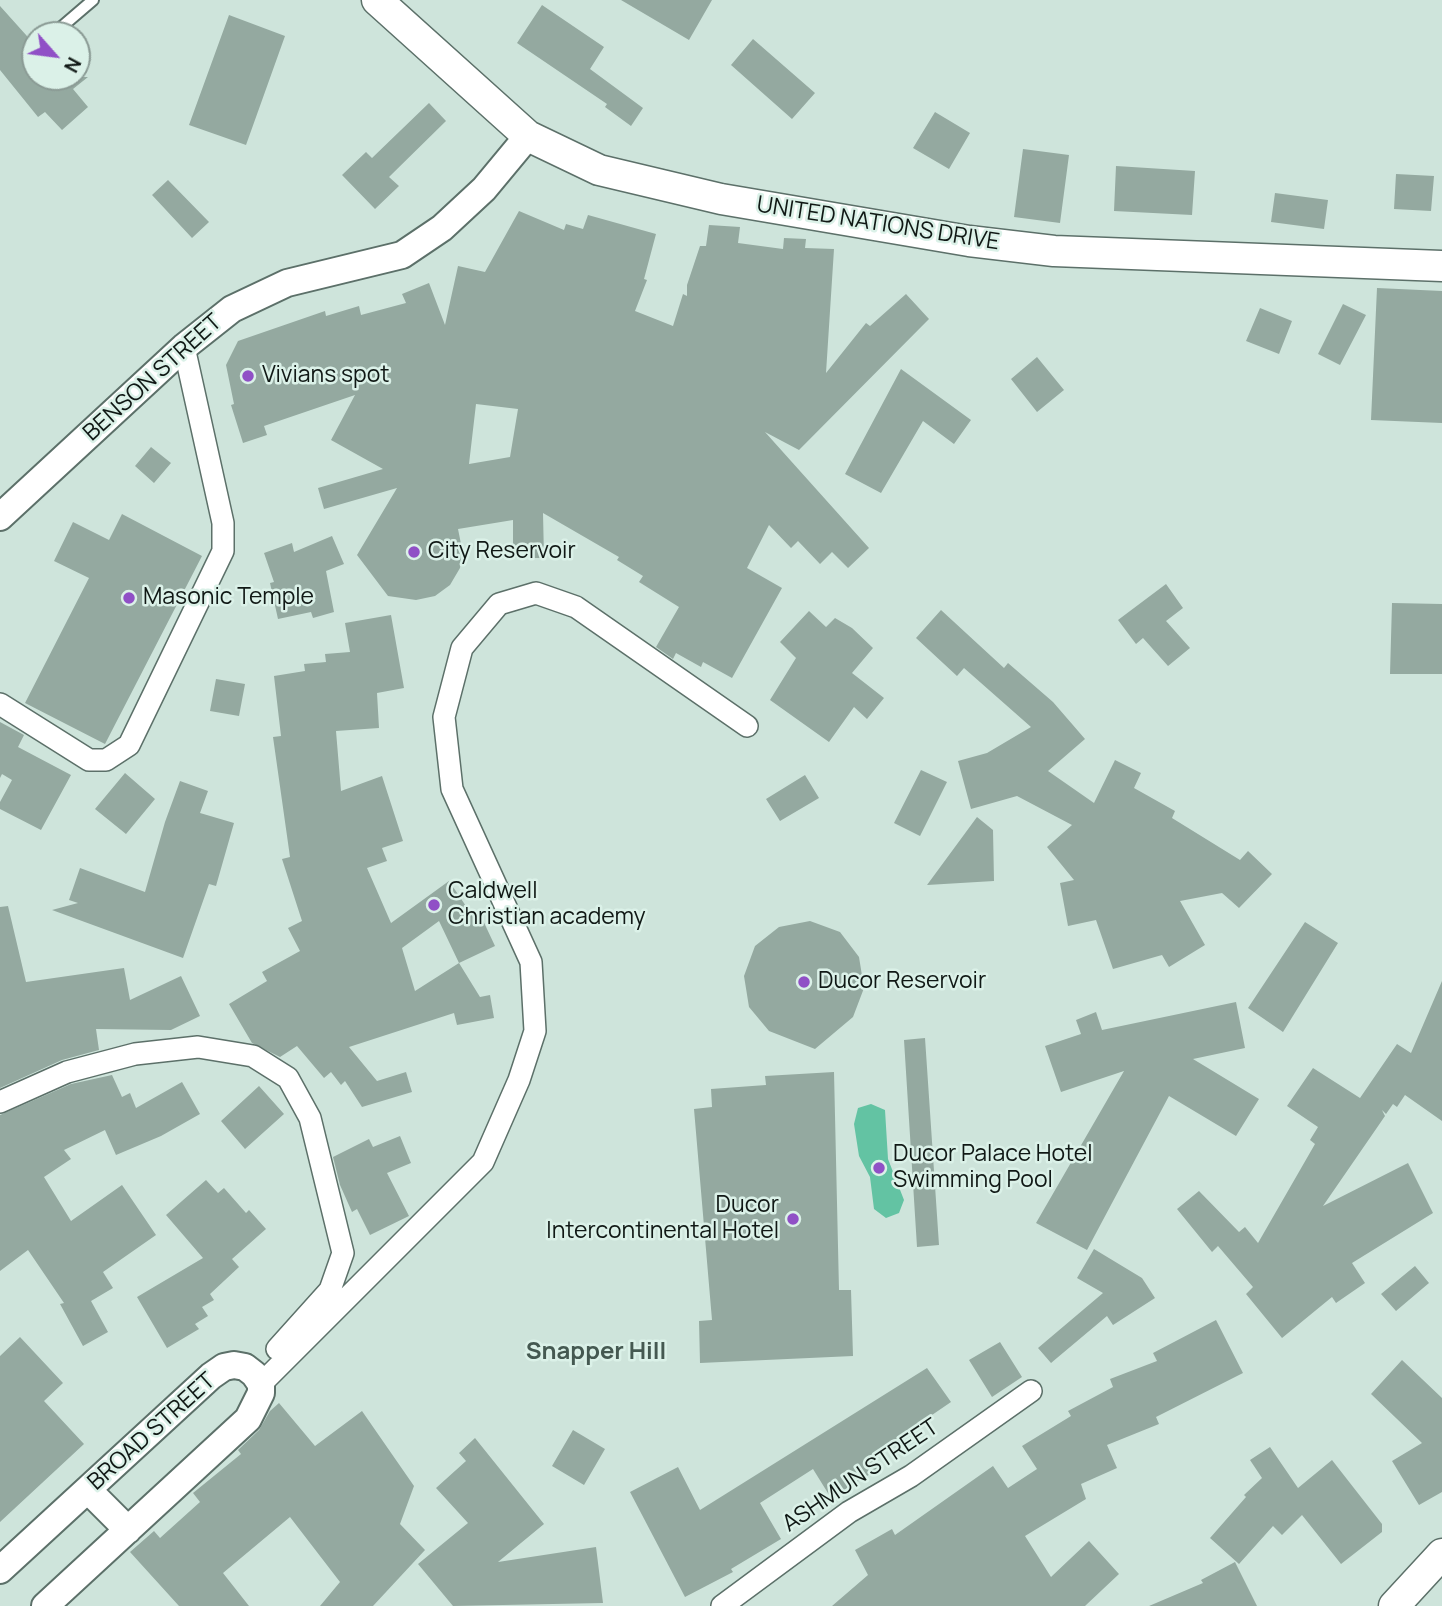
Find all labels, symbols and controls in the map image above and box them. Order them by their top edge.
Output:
north arrow [21,21,91,91]
text: N [58,53,87,77]
street label: UNITED NATIONS DRIVE [755,191,1001,257]
street label: BENSON STREET [78,309,228,447]
place label: Vivians spot [262,362,389,390]
marker: Vivians spot [240,368,256,384]
place label: City Reservoir [428,538,576,566]
marker: City Reservoir [406,544,422,560]
place label: Masonic Temple [143,584,314,612]
marker: Masonic Temple [121,590,137,606]
place label: Caldwell Christian academy [448,878,646,932]
marker: Caldwell Christian academy [426,897,442,913]
place label: Ducor Reservoir [818,968,986,996]
marker: Ducor Reservoir [796,974,812,990]
place label: Ducor Palace Hotel Swimming Pool [893,1141,1093,1195]
marker: Ducor Palace Hotel Swimming Pool [871,1160,887,1176]
place label: Ducor Intercontinental Hotel [546,1192,779,1246]
marker: Ducor Intercontinental Hotel [785,1211,801,1227]
district label: Snapper Hill [526,1338,666,1366]
street label: BROAD STREET [83,1368,221,1496]
street label: ASHMUN STREET [778,1414,944,1538]

